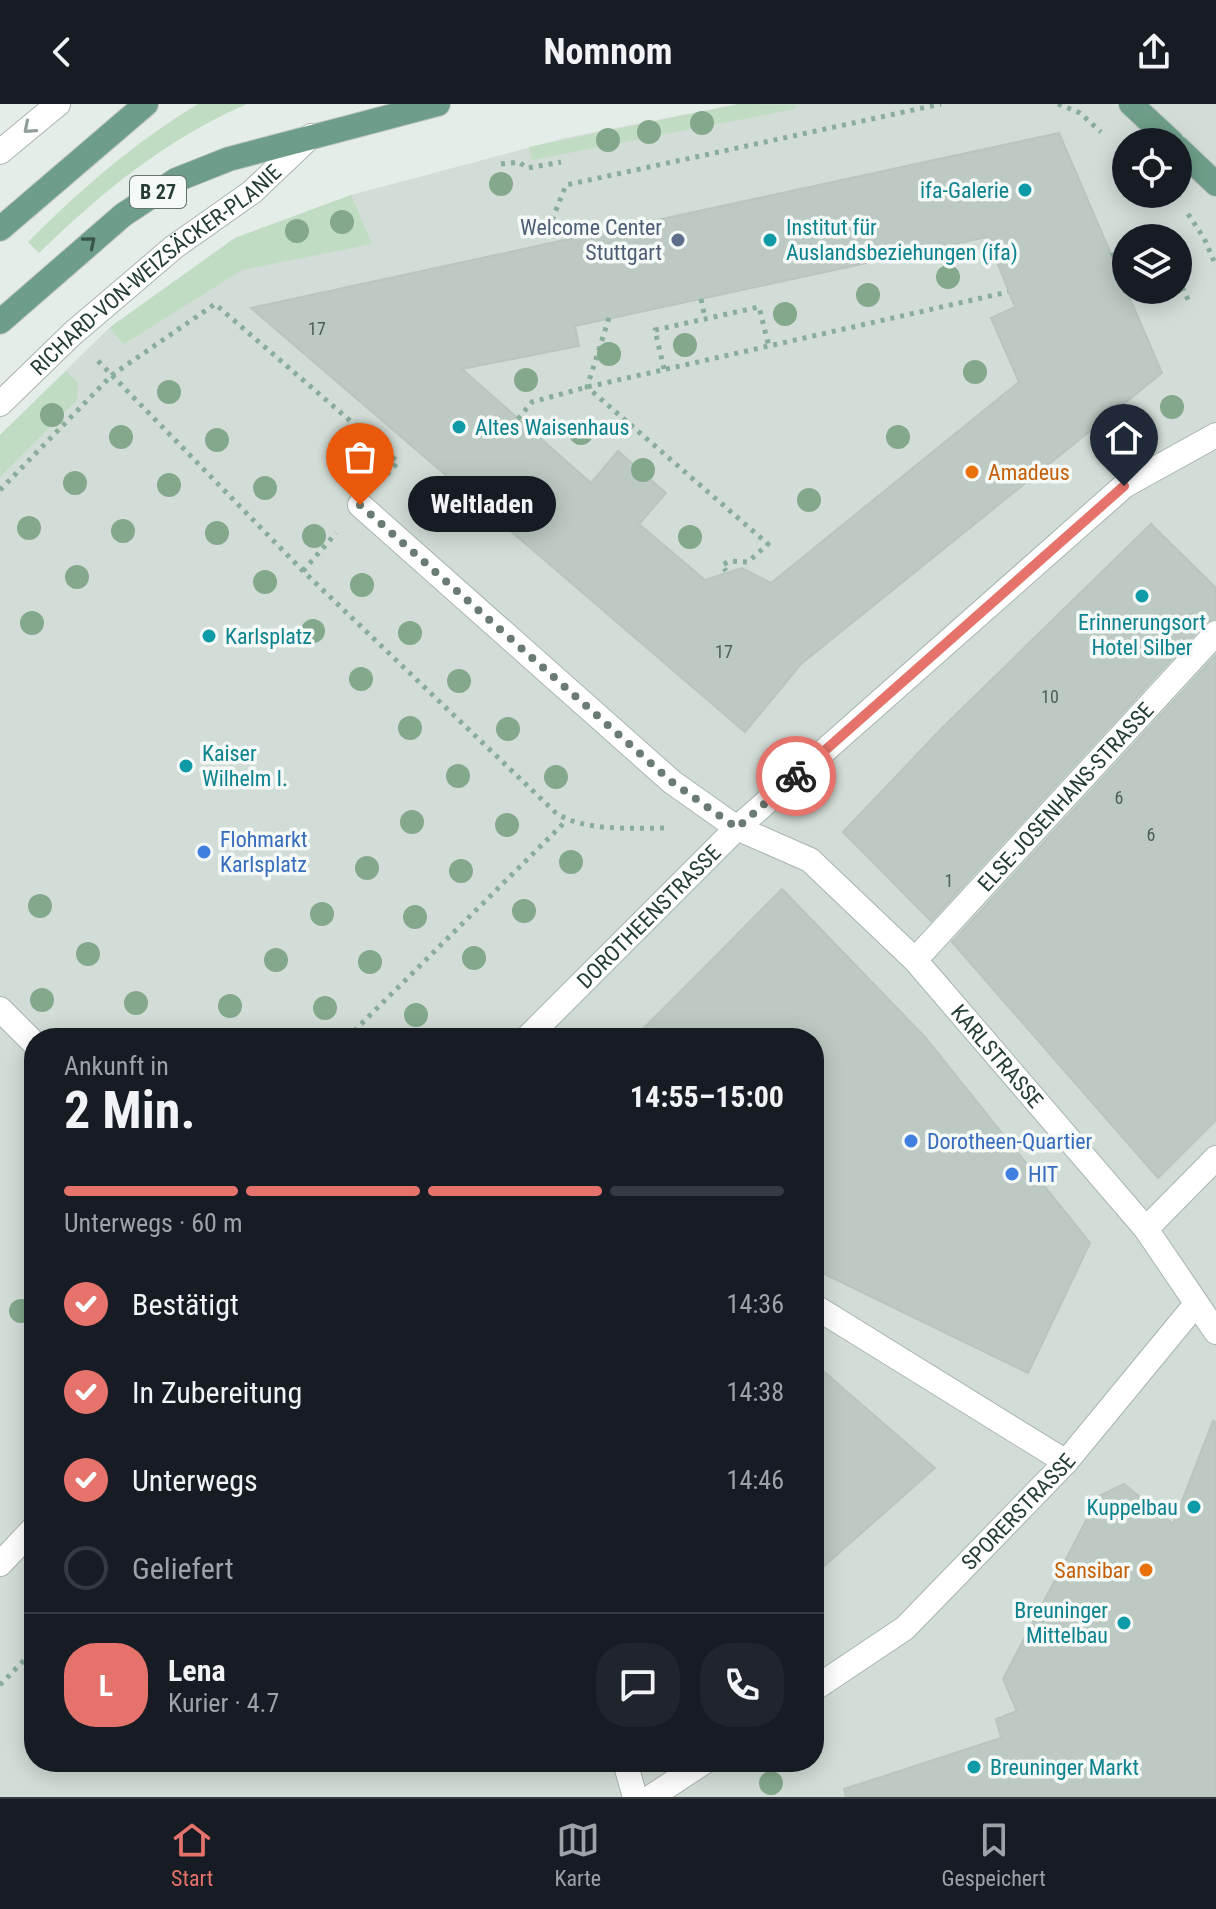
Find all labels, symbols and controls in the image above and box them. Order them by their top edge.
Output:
icon: back [40,30,84,74]
icon: share [1132,30,1176,74]
text: Nomnom [544,31,673,73]
one-way arrow [23,118,38,133]
map controls [1112,128,1192,304]
button: locate [1112,128,1192,208]
street label: RICHARD-VON-WEIZSÄCKER-PLANIE [25,159,286,380]
road number: B 27 [130,176,186,208]
place label: ifa-Galerie [920,178,1009,203]
marker: ifa-Galerie [1016,181,1034,199]
place label: Welcome Center Stuttgart [520,215,662,265]
place label: Institut für Auslandsbeziehungen (ifa) [786,215,1018,266]
button: layers [1112,224,1192,304]
marker: Welcome Center Stuttgart [669,231,687,249]
marker: Institut für Auslandsbeziehungen (ifa) [761,231,779,249]
one-way arrow [81,237,95,252]
house number: 17 [308,318,326,339]
pin [1090,404,1158,486]
place label: Altes Waisenhaus [475,415,629,440]
icon: home [1102,416,1146,460]
marker: Altes Waisenhaus [450,418,468,436]
pin [326,423,394,505]
icon: bag [338,435,382,479]
place label: Amadeus [988,460,1070,485]
marker: Amadeus [963,463,981,481]
callout: Weltladen [408,477,556,533]
text: Weltladen [431,489,533,519]
marker: Erinnerungsort Hotel Silber [1133,587,1151,605]
place label: Erinnerungsort Hotel Silber [1078,610,1206,660]
place label: Karlsplatz [225,624,312,649]
marker: Karlsplatz [200,627,218,645]
house number: 17 [715,641,733,662]
house number: 10 [1041,686,1059,707]
street label: ELSE-JOSENHANS-STRASSE [972,697,1158,896]
courier [756,736,836,816]
place label: Kaiser Wilhelm I. [202,741,288,791]
icon: bike [774,754,818,798]
marker: Kaiser Wilhelm I. [177,757,195,775]
house number: 6 [1115,787,1123,808]
house number: 6 [1147,824,1155,845]
place label: Flohmarkt Karlsplatz [220,827,308,877]
street label: DOROTHEENSTRASSE [572,840,725,993]
marker: Flohmarkt Karlsplatz [195,843,213,861]
house number: 1 [945,870,953,891]
street label: KARLSTRASSE [946,999,1049,1113]
text: Ankunft in [64,1051,169,1081]
text: 14:55–15:00 [630,1079,784,1114]
text: 2 Min. [64,1080,196,1141]
place label: Dorotheen-Quartier [927,1129,1093,1154]
marker: Dorotheen-Quartier [902,1132,920,1150]
place label: HIT [1028,1162,1058,1187]
marker: HIT [1003,1165,1021,1183]
text: Unterwegs · 60 m [64,1208,242,1238]
icon: check [64,1282,108,1326]
text: Bestätigt [132,1287,239,1322]
text: 14:36 [727,1289,784,1319]
icon: check [64,1370,108,1414]
text: In Zubereitung [132,1375,302,1410]
text: 14:38 [727,1377,784,1407]
street label: SPORERSTRASSE [956,1448,1080,1575]
icon: check [64,1458,108,1502]
text: Unterwegs [132,1463,258,1498]
text: 14:46 [727,1465,784,1495]
place label: Kuppelbau [1087,1495,1178,1520]
marker: Kuppelbau [1185,1498,1203,1516]
text: Geliefert [132,1551,234,1586]
place label: Sansibar [1054,1558,1130,1583]
marker: Sansibar [1137,1561,1155,1579]
place label: Breuninger Mittelbau [1014,1598,1108,1648]
marker: Breuninger Mittelbau [1115,1614,1133,1632]
button: chat [596,1643,680,1727]
button: phone [700,1643,784,1727]
text: Lena [168,1653,226,1688]
text: L [99,1668,113,1703]
text: Kurier · 4.7 [168,1688,279,1718]
place label: Breuninger Markt [990,1755,1139,1780]
marker: Breuninger Markt [965,1758,983,1776]
tab: Start [170,1818,214,1891]
tab: Karte [554,1818,601,1891]
tab: Gespeichert [941,1818,1046,1891]

